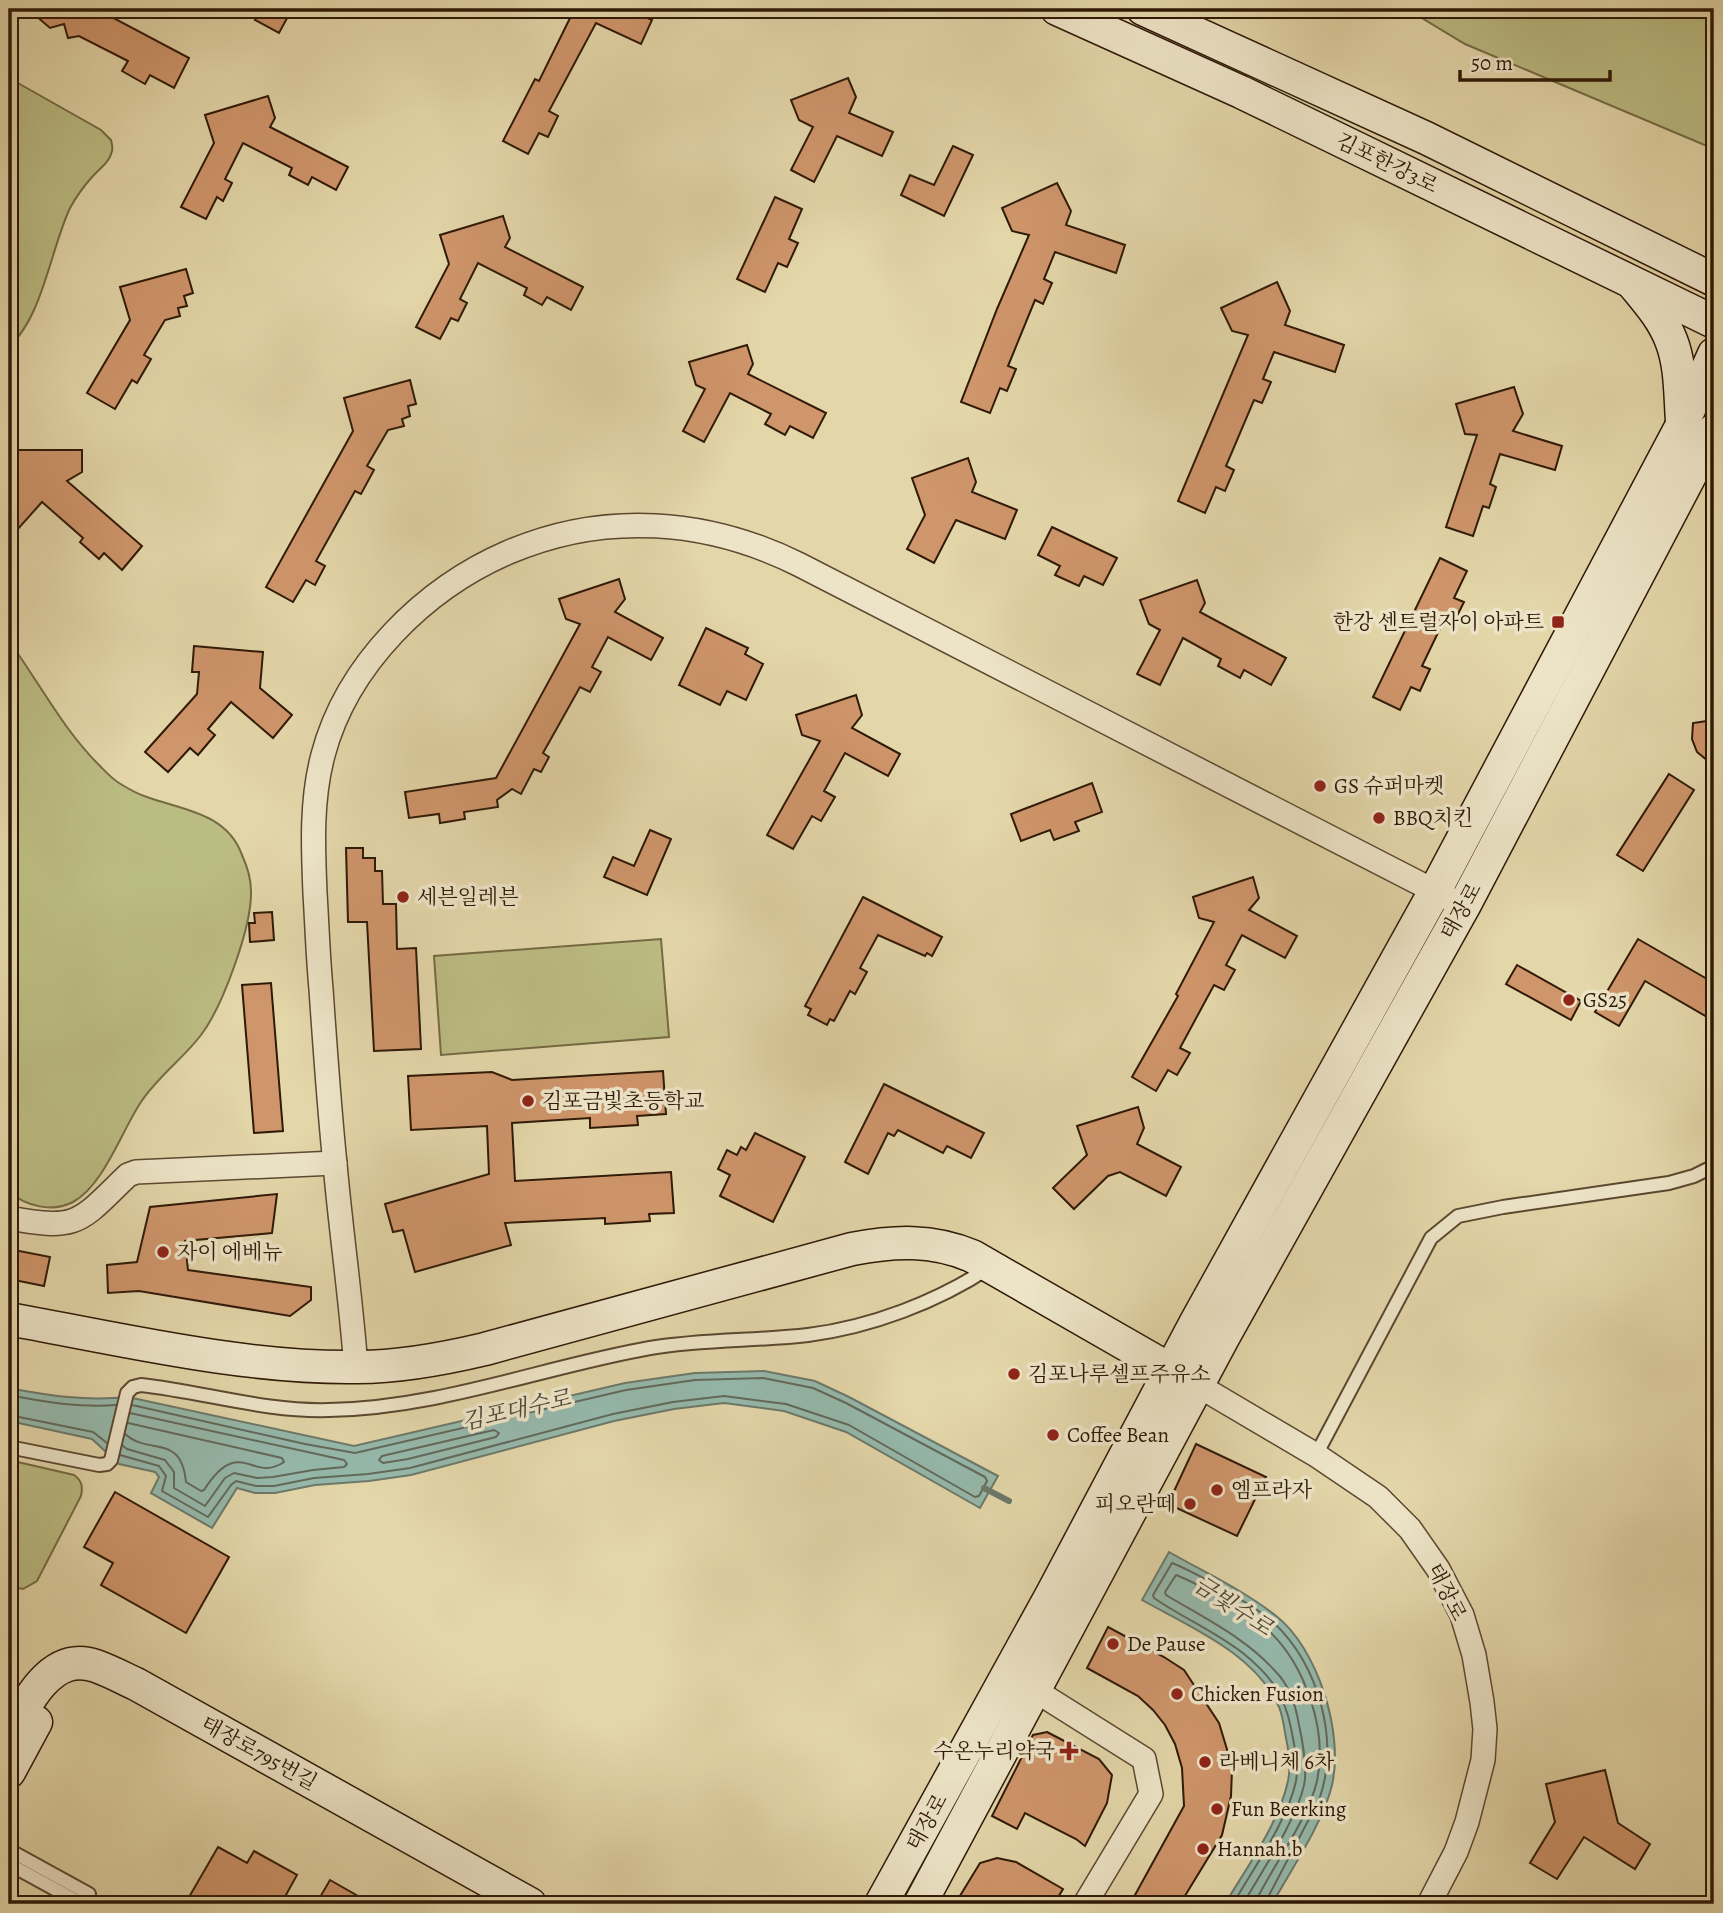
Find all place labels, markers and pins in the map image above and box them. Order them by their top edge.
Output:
place label: 한강 센트럴자이 아파트 [1333,608,1544,636]
marker: 한강 센트럴자이 아파트 [1550,614,1566,630]
place label: GS 슈퍼마켓 [1334,772,1444,800]
marker: GS 슈퍼마켓 [1312,778,1328,794]
place label: BBQ치킨 [1393,804,1473,832]
marker: BBQ치킨 [1371,810,1387,826]
place label: 세븐일레븐 [417,883,518,911]
marker: 세븐일레븐 [395,889,411,905]
place label: GS25 [1583,986,1627,1014]
marker: GS25 [1561,992,1577,1008]
place label: 김포금빛초등학교 [542,1087,704,1115]
marker: 김포금빛초등학교 [520,1093,536,1109]
place label: 자이 에베뉴 [177,1238,283,1266]
marker: 자이 에베뉴 [155,1244,171,1260]
place label: 김포나루셀프주유소 [1028,1360,1211,1388]
marker: 김포나루셀프주유소 [1006,1366,1022,1382]
place label: Coffee Bean [1067,1421,1169,1449]
marker: Coffee Bean [1045,1427,1061,1443]
place label: 엠프라자 [1231,1476,1313,1504]
marker: 엠프라자 [1209,1482,1225,1498]
place label: 피오란떼 [1095,1490,1176,1518]
marker: 피오란떼 [1182,1496,1198,1512]
place label: De Pause [1127,1630,1205,1658]
marker: De Pause [1105,1636,1121,1652]
place label: Chicken Fusion [1191,1680,1324,1708]
marker: Chicken Fusion [1169,1686,1185,1702]
place label: 수온누리약국 [933,1737,1055,1765]
marker: 수온누리약국 [1061,1743,1077,1759]
place label: 라베니체 6차 [1219,1748,1335,1776]
marker: 라베니체 6차 [1197,1754,1213,1770]
place label: Fun Beerking [1231,1795,1347,1823]
marker: Fun Beerking [1209,1801,1225,1817]
place label: Hannah.b [1217,1835,1302,1863]
marker: Hannah.b [1195,1841,1211,1857]

